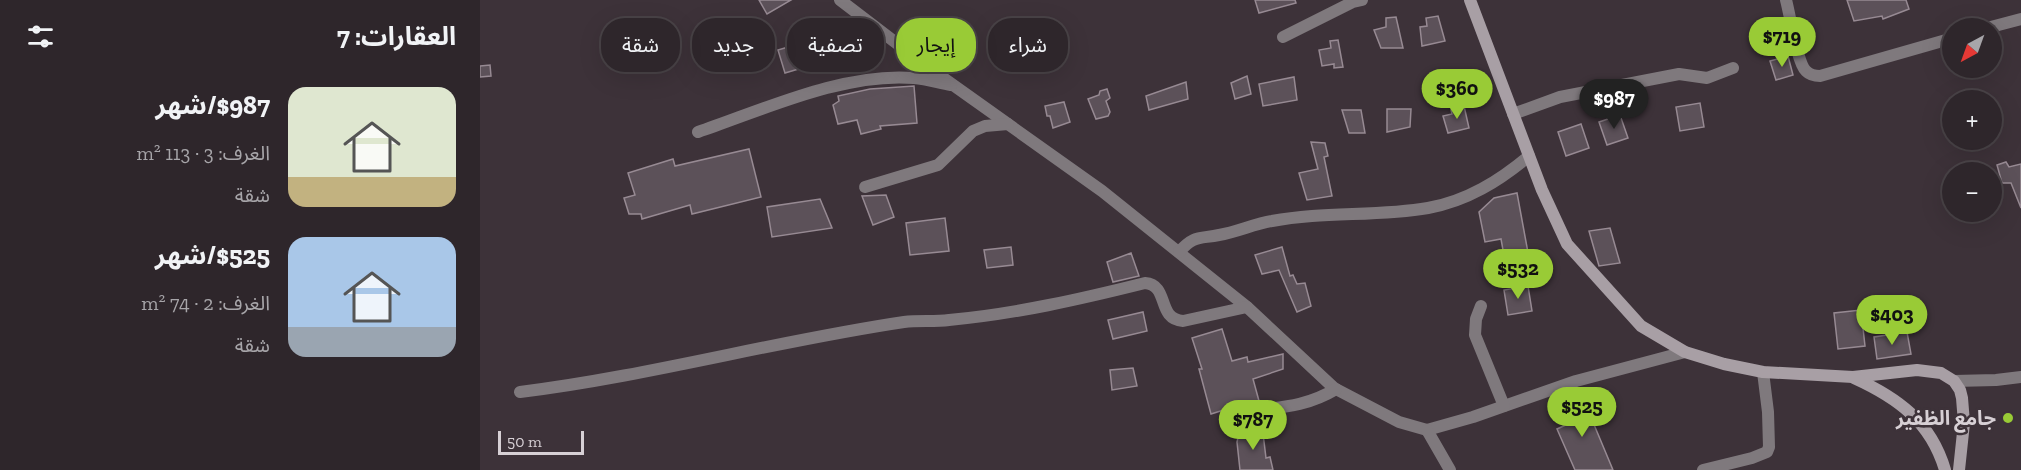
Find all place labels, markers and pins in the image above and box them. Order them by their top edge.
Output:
pin: $719 [1746,17,1818,68]
pin: $360 [1421,69,1493,120]
pin: $987 [1578,79,1650,130]
pin: $532 [1482,249,1554,300]
pin: $403 [1856,295,1928,346]
pin: $525 [1546,387,1618,438]
pin: $787 [1217,400,1289,451]
place label: جامع الظفير [1895,406,1996,433]
marker: جامع الظفير [2001,411,2015,425]

